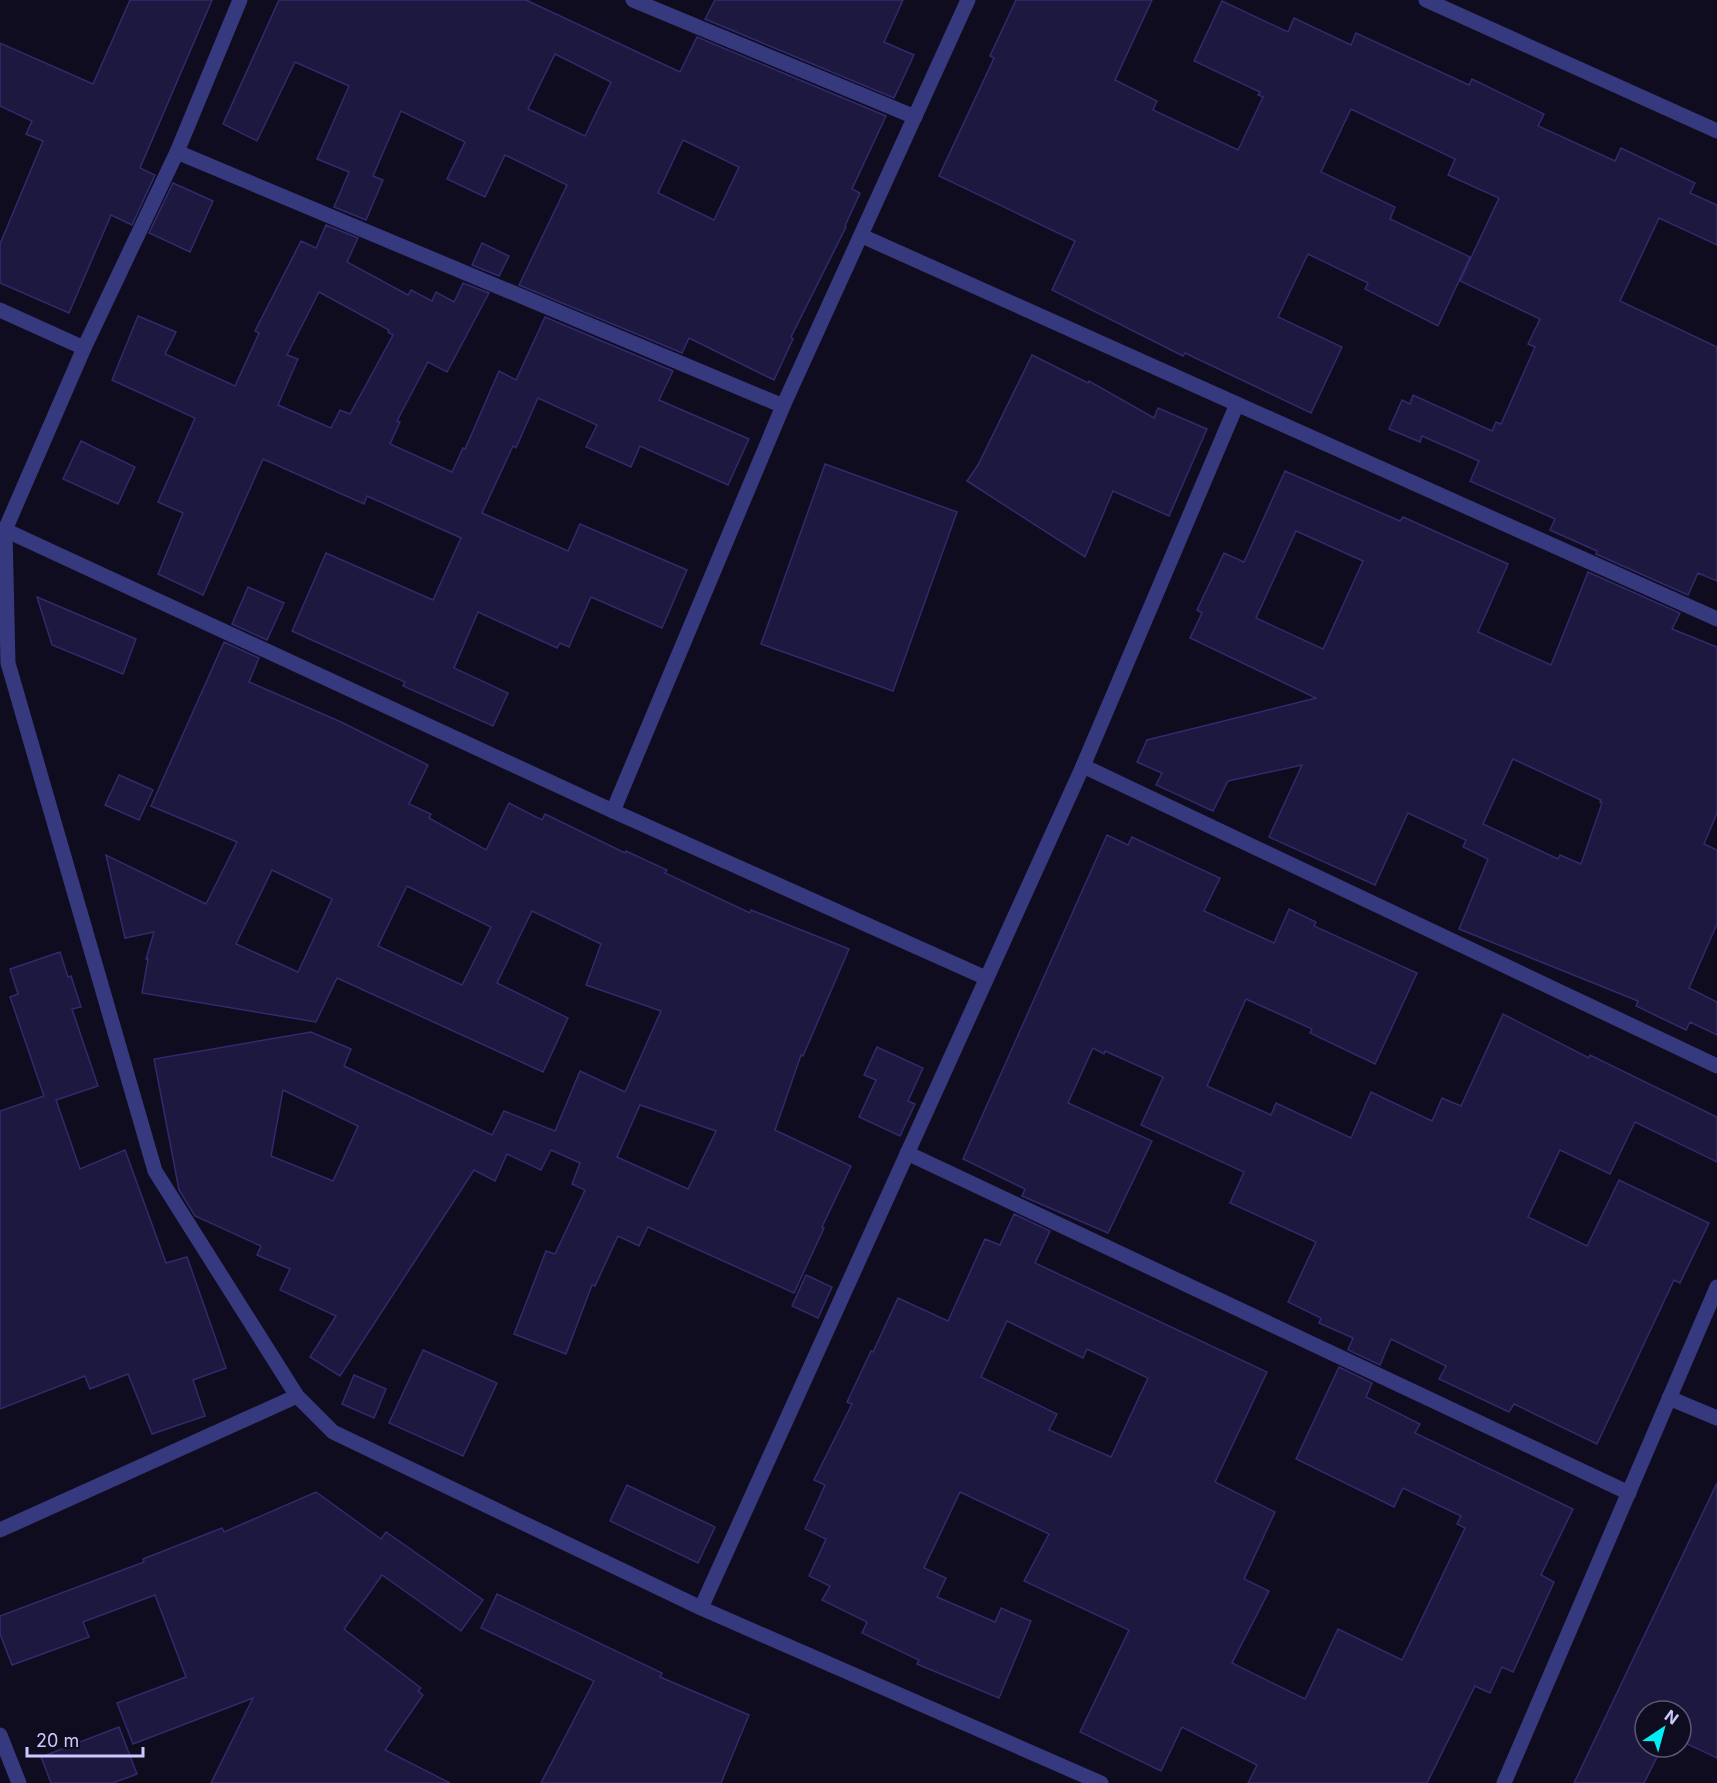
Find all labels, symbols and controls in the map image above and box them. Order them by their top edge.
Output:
north arrow [1633,1699,1693,1759]
text: N [1661,1705,1683,1729]
scale bar [27,1720,142,1758]
text: 20 m [36,1730,79,1751]

